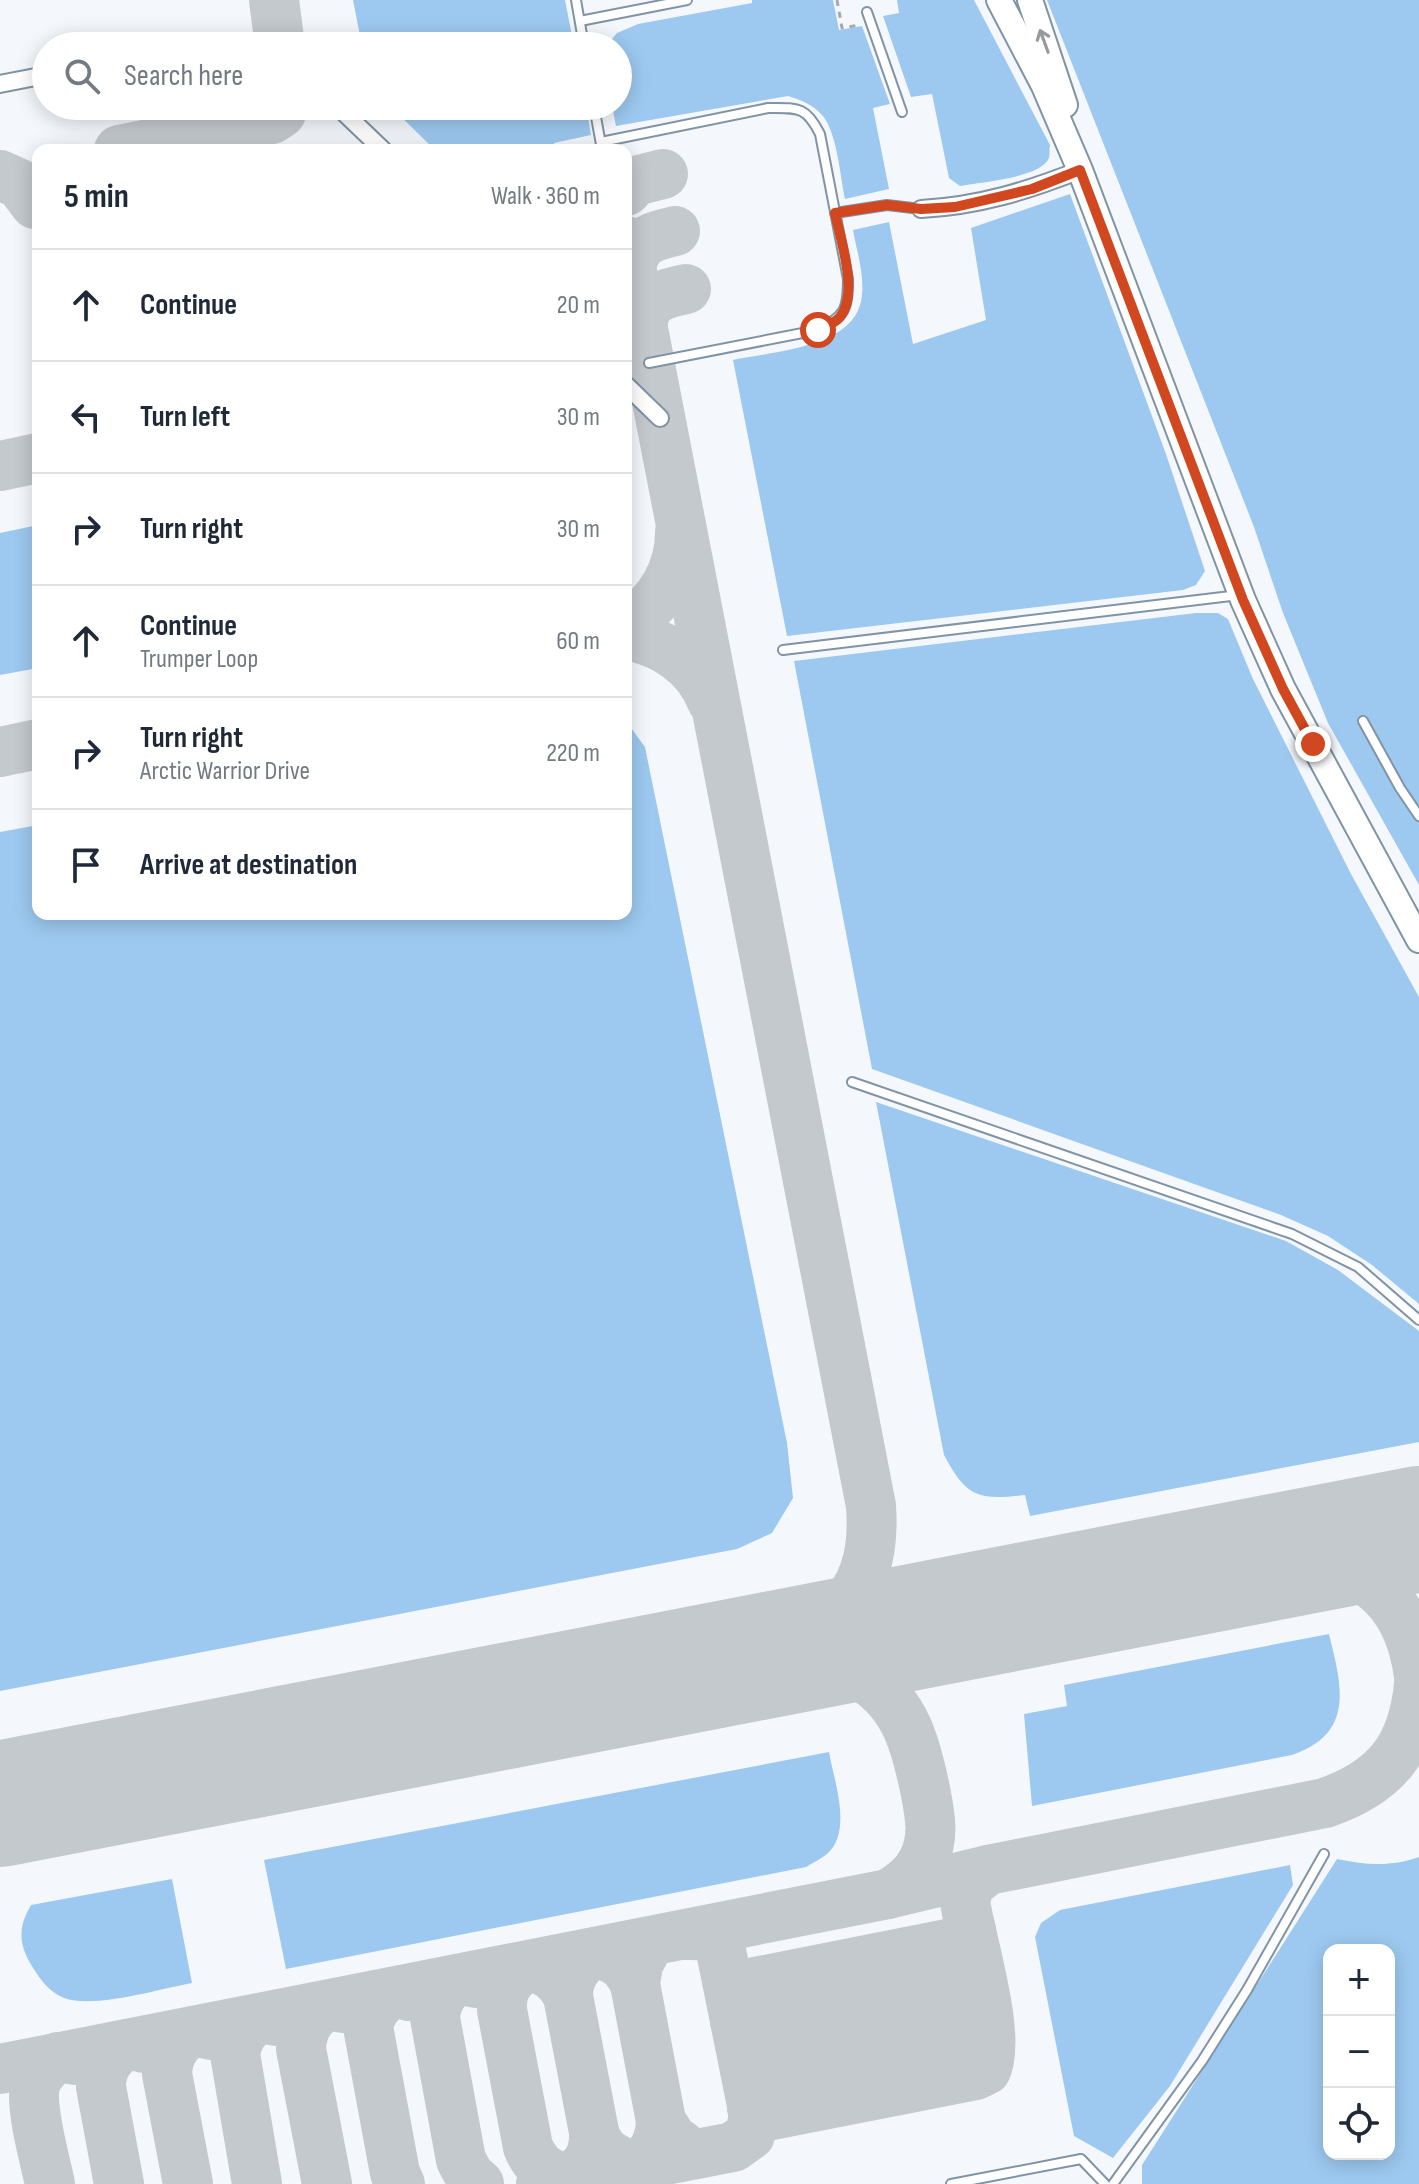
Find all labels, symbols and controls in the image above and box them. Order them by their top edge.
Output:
one-way arrow [1036,28,1051,53]
search box [32,32,632,120]
icon: search [60,54,104,98]
text: Search here [124,58,243,94]
text: 5 min [64,176,129,217]
text: Walk · 360 m [491,181,600,212]
icon: ahead [64,283,108,327]
text: Continue [140,287,237,323]
text: 20 m [557,290,600,321]
route start [800,312,836,348]
icon: left [64,395,108,439]
text: Turn left [140,399,230,435]
text: 30 m [557,402,600,433]
icon: right [64,507,108,551]
text: Turn right [140,511,243,547]
text: 30 m [557,514,600,545]
text: Continue [140,608,237,644]
icon: ahead [64,619,108,663]
text: 60 m [556,626,600,657]
text: Trumper Loop [140,644,258,675]
text: Turn right [140,720,243,756]
route end [1295,726,1331,762]
icon: right [64,731,108,775]
text: 220 m [546,738,600,769]
text: Arctic Warrior Drive [140,756,310,787]
icon: arrive [64,843,108,887]
text: Arrive at destination [140,847,357,883]
map controls [1323,1944,1395,2160]
button: + [1323,1944,1395,2016]
button: − [1323,2016,1395,2088]
button: locate [1323,2088,1395,2160]

